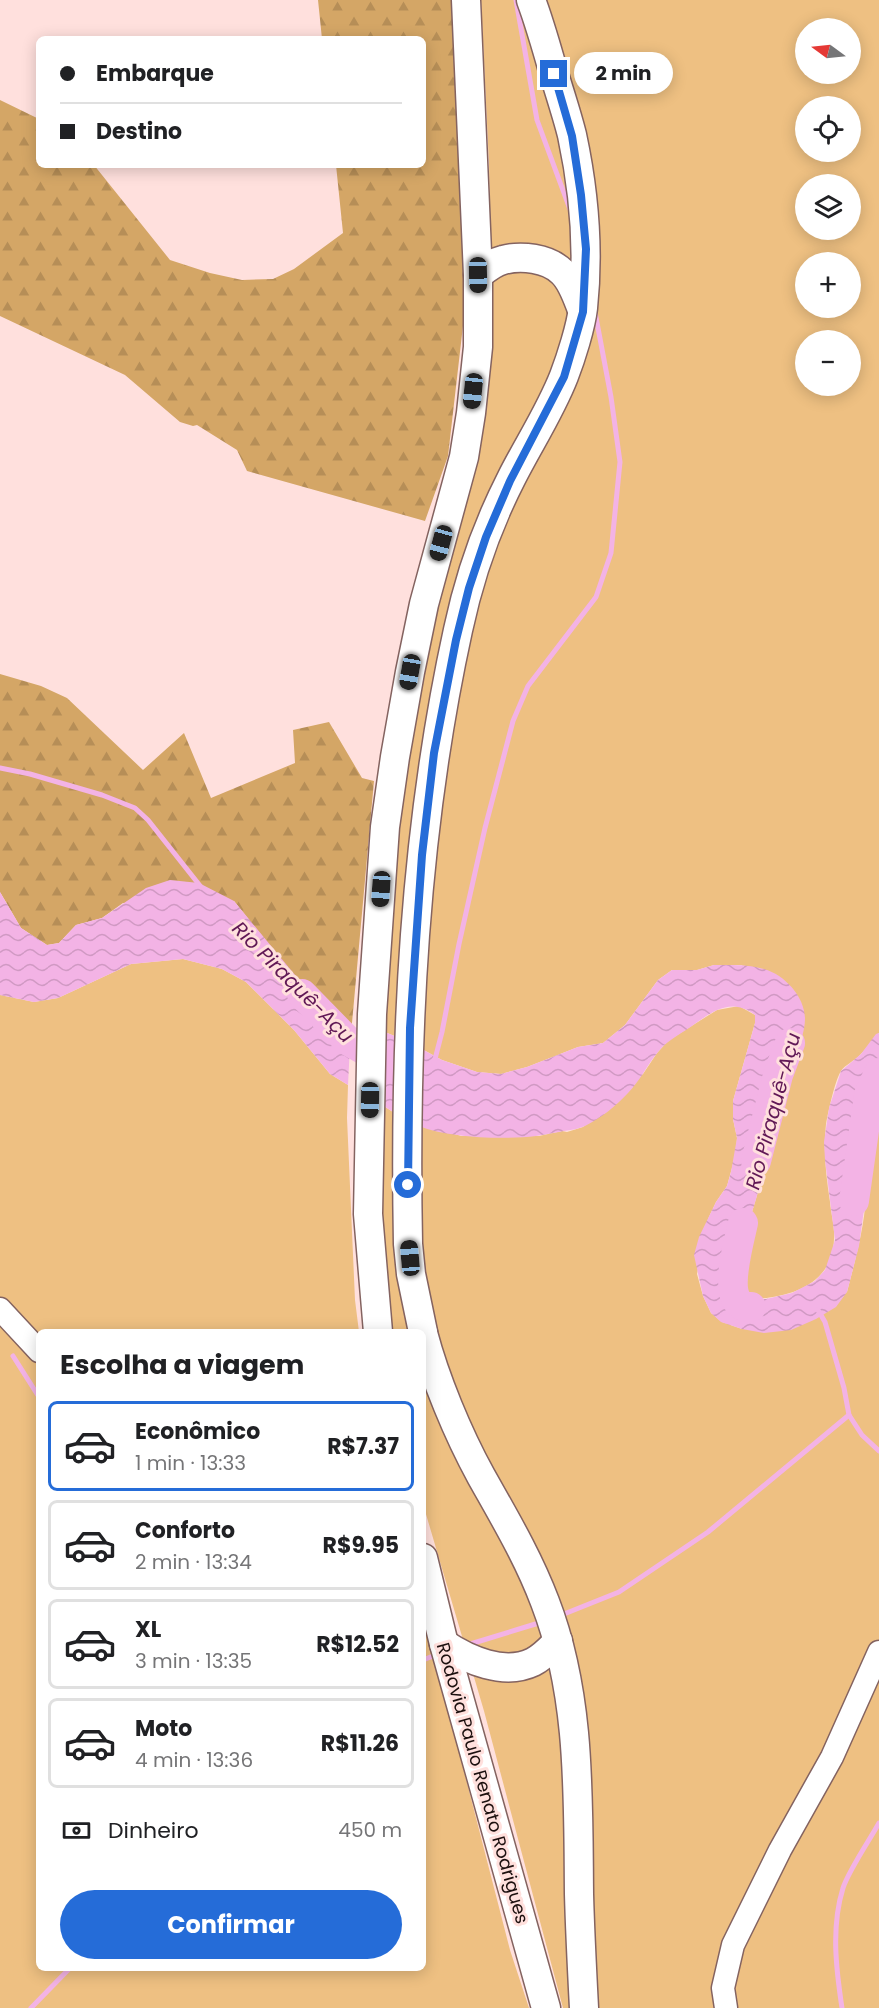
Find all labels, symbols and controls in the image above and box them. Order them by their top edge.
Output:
north arrow [795,18,861,84]
map controls [795,18,861,396]
callout: 2 min [575,53,674,95]
text: Embarque [96,58,214,89]
text: 2 min [595,59,652,87]
route end [540,60,567,87]
button: locate [795,96,861,162]
text: Destino [96,116,182,147]
button: layers [795,174,861,240]
button: + [795,252,861,318]
car [469,257,487,293]
button: − [795,330,861,396]
car [462,372,484,410]
car [428,523,454,563]
car [398,653,422,691]
car [371,870,391,908]
water label: Rio Piraquê-Açu [226,915,360,1049]
water label: Rio Piraquê-Açu [739,1029,807,1193]
car [361,1082,379,1118]
route start [394,1171,421,1198]
car [399,1239,421,1277]
text: Escolha a viagem [60,1346,304,1383]
text: Econômico [135,1416,260,1447]
icon: car [63,1419,117,1473]
text: R$7.37 [327,1431,399,1462]
text: 1 min · 13:33 [135,1449,246,1477]
text: Conforto [135,1515,235,1546]
icon: car [63,1518,117,1572]
text: R$9.95 [323,1530,399,1561]
text: 2 min · 13:34 [135,1548,252,1576]
text: XL [135,1614,161,1645]
icon: car [63,1617,117,1671]
text: R$12.52 [316,1629,399,1660]
street label: Rodovia Paulo Renato Rodrigues [431,1640,535,1926]
text: 3 min · 13:35 [135,1647,252,1675]
text: Moto [135,1713,192,1744]
icon: car [63,1716,117,1770]
text: R$11.26 [321,1728,399,1759]
text: 4 min · 13:36 [135,1746,253,1774]
icon: cash [60,1814,93,1847]
text: Dinheiro [108,1815,198,1846]
text: 450 m [338,1816,402,1844]
button: Confirmar [60,1890,402,1959]

